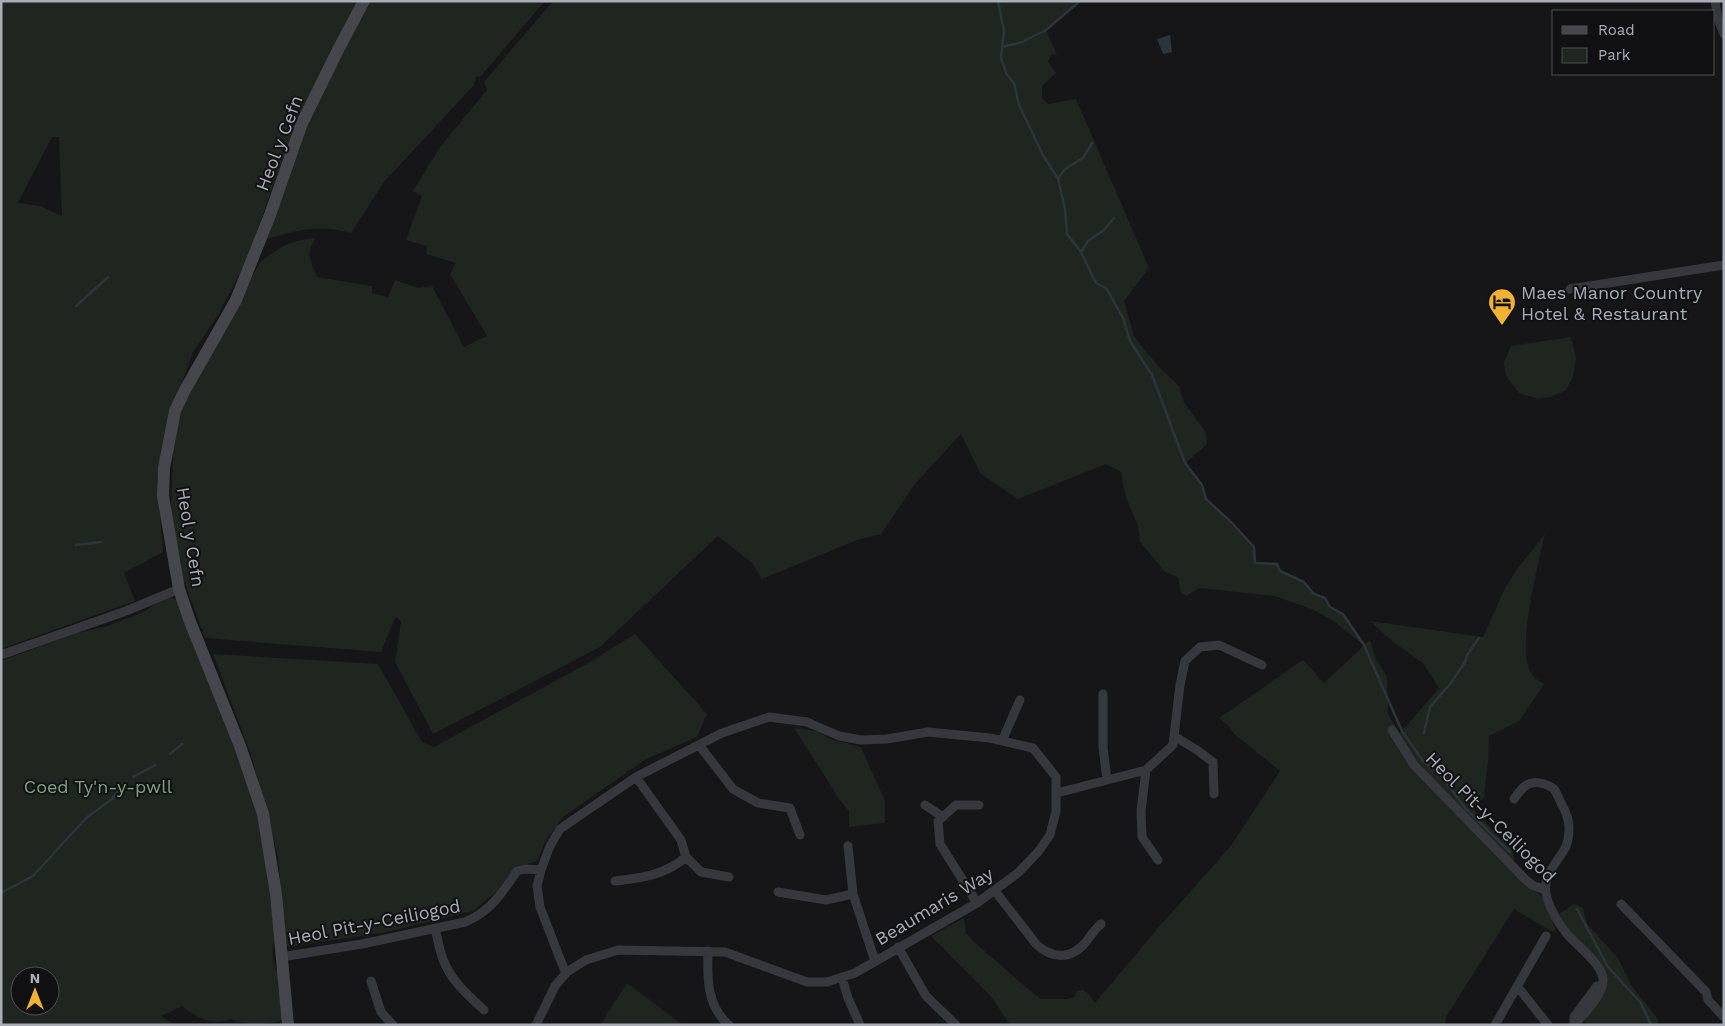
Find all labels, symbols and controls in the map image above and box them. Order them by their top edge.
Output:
legend [1552,10,1715,75]
text: Road [1598,21,1635,39]
text: Park [1598,46,1631,64]
street label: Heol y Cefn [251,92,307,194]
place label: Maes Manor Country Hotel & Restaurant [1521,282,1703,324]
hotel icon: Maes Manor Country Hotel & Restaurant [1487,287,1517,326]
street label: Heol y Cefn [173,486,209,588]
street label: Heol Pit-y-Ceiliogod [1422,748,1560,886]
park label: Coed Ty'n-y-pwll [24,776,173,797]
street label: Beaumaris Way [871,862,997,949]
street label: Heol Pit-y-Ceiliogod [286,895,462,949]
north arrow [10,966,60,1016]
text: N [30,970,40,986]

